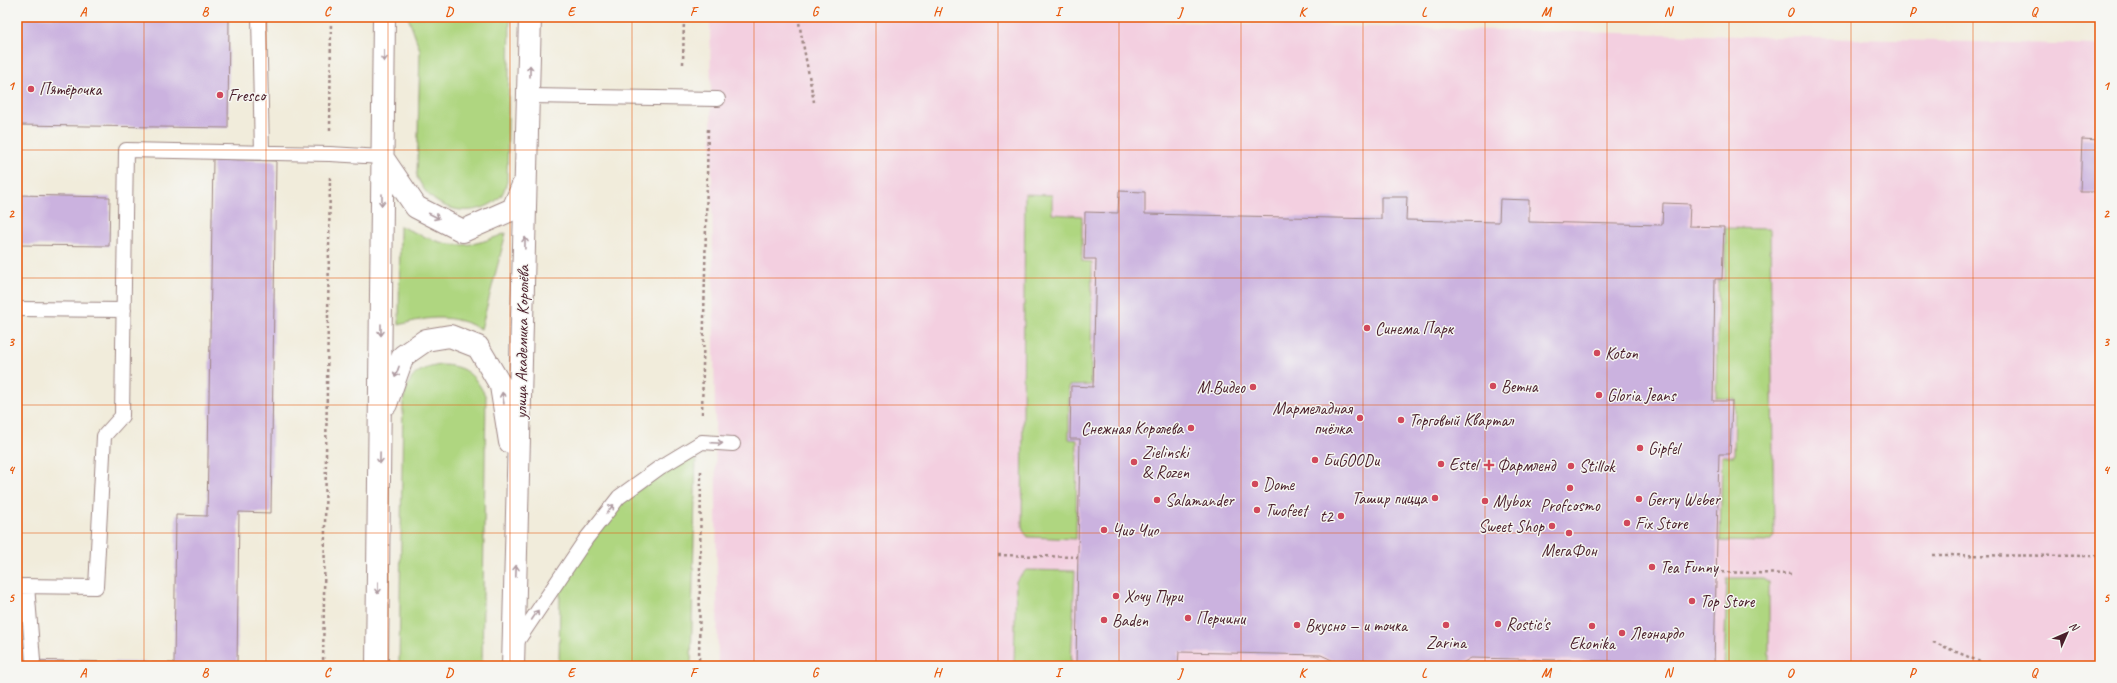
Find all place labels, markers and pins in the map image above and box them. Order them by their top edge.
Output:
place label: Пятёрочка [39,79,102,100]
marker: Пятёрочка [26,84,36,94]
place label: Fresco [228,85,267,106]
marker: Fresco [215,90,225,100]
place label: Синема Парк [1375,318,1455,339]
marker: Синема Парк [1362,323,1372,333]
place label: Koton [1605,343,1638,364]
marker: Koton [1592,348,1602,358]
place label: Ветна [1501,376,1539,397]
place label: М.Видео [1197,377,1246,398]
marker: Ветна [1488,381,1498,391]
marker: М.Видео [1248,382,1258,392]
place label: Gloria Jeans [1607,385,1677,406]
marker: Gloria Jeans [1594,390,1604,400]
place label: Мармеладная пчёлка [1273,398,1354,439]
place label: Торговый Квартал [1409,410,1514,431]
marker: Мармеладная пчёлка [1355,413,1365,423]
marker: Торговый Квартал [1396,415,1406,425]
place label: Снежная Королева [1081,418,1185,439]
marker: Снежная Королева [1186,423,1196,433]
place label: Gipfel [1648,438,1683,459]
place label: Zielinski & Rozen [1142,442,1190,483]
marker: Gipfel [1635,443,1645,453]
place label: БиGOODи [1323,450,1381,471]
place label: Estel [1449,454,1481,475]
marker: БиGOODи [1310,455,1320,465]
place label: Фармленд [1497,455,1557,476]
place label: Stillok [1579,456,1616,477]
marker: Zielinski & Rozen [1129,457,1139,467]
marker: Estel [1436,459,1446,469]
marker: Фармленд [1484,460,1494,470]
marker: Stillok [1566,461,1576,471]
place label: Dome [1263,474,1296,495]
marker: Dome [1250,479,1260,489]
marker: Profcosmo [1565,483,1575,493]
place label: Ташир пицца [1352,488,1429,509]
place label: Gerry Weber [1647,489,1722,510]
place label: Salamander [1165,490,1235,511]
place label: Mybox [1493,491,1531,512]
marker: Ташир пицца [1430,493,1440,503]
marker: Gerry Weber [1634,494,1644,504]
marker: Salamander [1152,495,1162,505]
place label: Profcosmo [1540,495,1601,516]
marker: Mybox [1480,496,1490,506]
place label: Twofeet [1265,500,1310,521]
marker: Twofeet [1252,505,1262,515]
place label: t2 [1320,506,1334,527]
marker: t2 [1336,511,1346,521]
place label: Fix Store [1635,513,1689,534]
place label: Sweet Shop [1478,516,1546,537]
marker: Fix Store [1622,518,1632,528]
place label: Чио Чио [1112,520,1159,541]
marker: Sweet Shop [1547,521,1557,531]
marker: Чио Чио [1099,525,1109,535]
marker: МегаФон [1564,528,1574,538]
place label: МегаФон [1541,540,1598,561]
place label: Tea Funny [1660,557,1719,578]
marker: Tea Funny [1647,562,1657,572]
place label: Хочу Пури [1124,586,1184,607]
marker: Хочу Пури [1111,591,1121,601]
place label: Top Store [1700,591,1756,612]
marker: Top Store [1687,596,1697,606]
place label: Перчини [1196,608,1247,629]
place label: Baden [1112,610,1148,631]
marker: Перчини [1183,613,1193,623]
place label: Rostiс's [1506,614,1552,635]
marker: Baden [1099,615,1109,625]
place label: Вкусно — и точка [1305,615,1409,636]
marker: Rostiс's [1493,619,1503,629]
marker: Вкусно — и точка [1292,620,1302,630]
marker: Zarina [1441,620,1451,630]
marker: Ekonika [1587,621,1597,631]
place label: Леонардо [1630,623,1684,644]
marker: Леонардо [1617,628,1627,638]
place label: Zarina [1426,632,1468,653]
place label: Ekonika [1569,633,1617,654]

